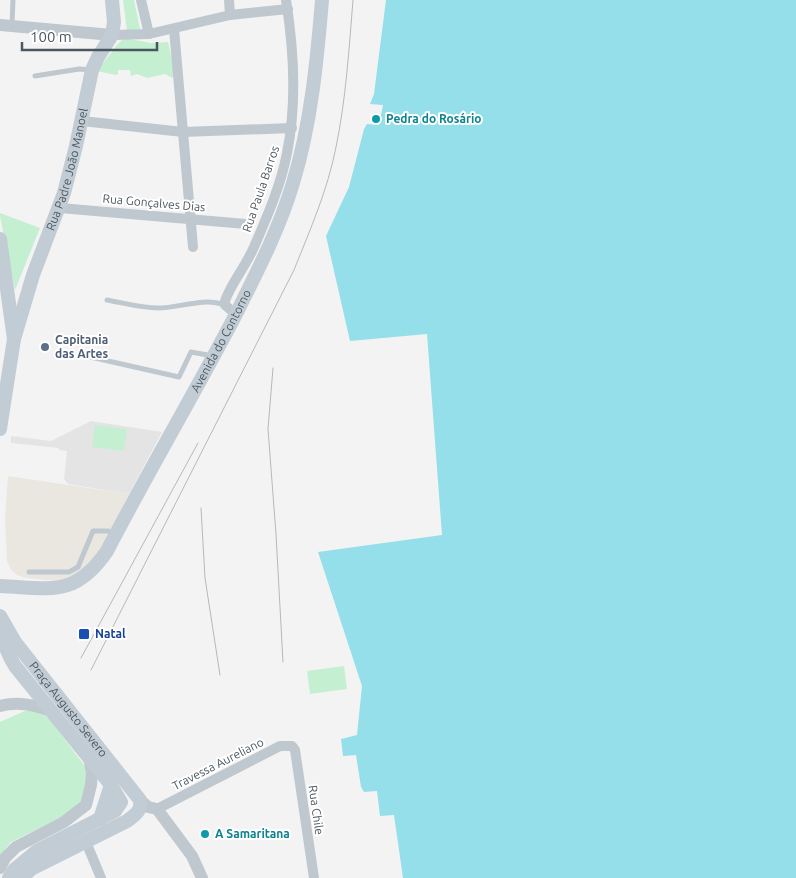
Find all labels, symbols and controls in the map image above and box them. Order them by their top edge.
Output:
scale bar [22,20,158,52]
text: 100 m [30,28,72,45]
street label: Rua Padre João Manoel [43,107,90,232]
place label: Pedra do Rosário [386,112,482,125]
marker: Pedra do Rosário [370,113,382,125]
street label: Rua Paula Barros [240,144,281,234]
street label: Rua Gonçalves Dias [102,192,206,213]
street label: Avenida do Contorno [188,287,253,394]
place label: Capitania das Artes [55,333,108,360]
marker: Capitania das Artes [39,341,51,353]
marker: Natal [77,627,91,641]
place label: Natal [95,627,126,640]
street label: Praça Augusto Severo [27,659,110,759]
street label: Travessa Aureliano [170,735,266,792]
street label: Rua Chile [307,784,326,836]
place label: A Samaritana [215,827,290,840]
marker: A Samaritana [199,828,211,840]

